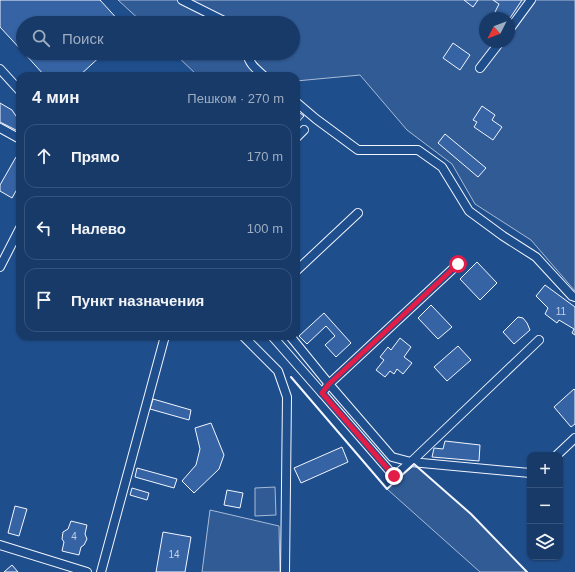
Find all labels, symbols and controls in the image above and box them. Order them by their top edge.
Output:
north arrow [479,12,515,48]
search box [16,16,300,60]
icon: search [30,27,52,49]
text: Поиск [62,30,104,47]
text: 4 мин [32,88,79,107]
text: Пешком · 270 m [187,91,284,106]
icon: ahead [33,145,55,167]
text: Прямо [71,148,120,165]
text: 170 m [247,149,283,164]
icon: left [33,217,55,239]
text: Налево [71,220,126,237]
text: 100 m [247,221,283,236]
route start [449,255,467,273]
icon: arrive [33,289,55,311]
text: Пункт назначения [71,292,204,309]
house number: 11 [556,306,567,317]
map controls [527,452,563,560]
button: + [527,452,563,488]
route end [385,467,403,485]
button: − [527,488,563,524]
button: layers [527,524,563,560]
house number: 4 [71,531,77,542]
house number: 14 [168,549,180,560]

